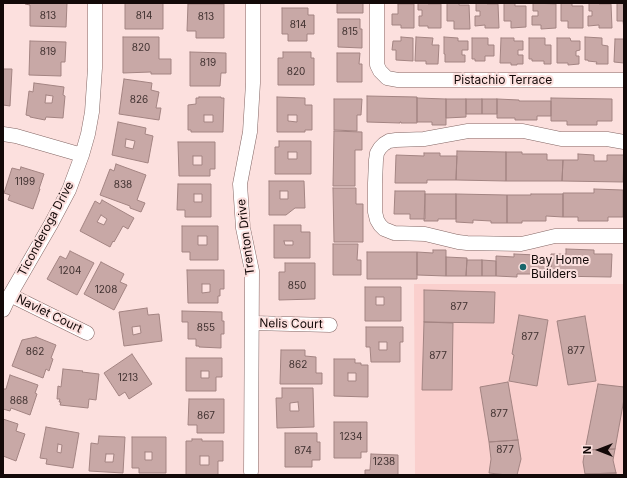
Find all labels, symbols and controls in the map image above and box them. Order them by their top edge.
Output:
house number: 813 [40,10,56,22]
house number: 814 [136,10,152,22]
house number: 813 [198,11,214,23]
house number: 814 [290,19,306,31]
house number: 815 [342,26,358,38]
house number: 820 [132,42,150,54]
house number: 819 [40,46,56,58]
house number: 819 [200,57,216,69]
house number: 820 [287,66,305,78]
street label: Pistachio Terrace [454,73,552,87]
house number: 826 [130,94,148,106]
house number: 1199 [15,176,35,188]
street label: Ticonderoga Drive [15,179,77,279]
house number: 838 [114,179,132,191]
street label: Trenton Drive [234,198,258,276]
place label: Bay Home Builders [531,253,589,281]
marker: Bay Home Builders [518,262,528,272]
house number: 1204 [59,265,81,277]
house number: 850 [288,280,306,292]
house number: 1208 [95,284,117,296]
street label: Navlet Court [14,292,84,336]
house number: 877 [450,301,468,313]
street label: Nelis Court [259,316,323,332]
house number: 855 [197,322,215,334]
house number: 877 [521,331,539,343]
house number: 877 [567,345,585,357]
house number: 862 [26,346,44,358]
house number: 877 [429,350,447,362]
house number: 862 [289,359,307,371]
house number: 1213 [118,372,138,384]
house number: 868 [10,395,28,407]
house number: 877 [490,408,508,420]
house number: 867 [197,410,215,422]
north arrow [579,430,619,470]
house number: 1234 [340,431,362,443]
house number: 877 [496,444,514,456]
house number: 874 [294,445,312,457]
text: N [580,446,594,454]
house number: 1238 [373,456,395,468]

